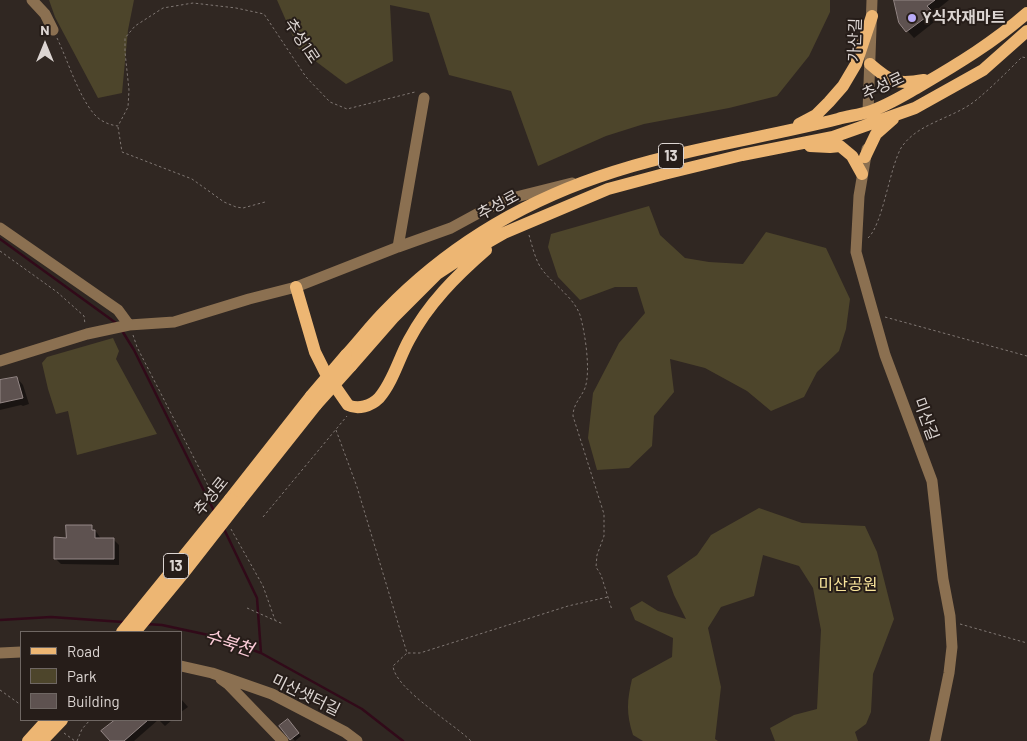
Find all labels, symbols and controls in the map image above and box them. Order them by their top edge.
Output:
place label: Y식자재마트 [922,8,1005,28]
marker: Y식자재마트 [906,12,918,24]
street label: 추성1로 [280,15,324,67]
street label: 가산길 [845,18,865,62]
north arrow [20,20,70,70]
text: N [40,21,50,38]
street label: 추성로 [859,68,907,104]
road number: 13 [658,144,684,168]
street label: 추성로 [474,186,522,224]
street label: 미산길 [909,395,943,443]
street label: 추성로 [190,473,232,519]
road number: 13 [164,554,188,578]
park label: 미산공원 [819,575,877,595]
water label: 수북천 [202,625,256,661]
legend [20,631,182,721]
text: Road [67,642,100,660]
text: Park [67,667,96,685]
street label: 미산샛터길 [269,670,343,720]
text: Building [67,692,120,710]

